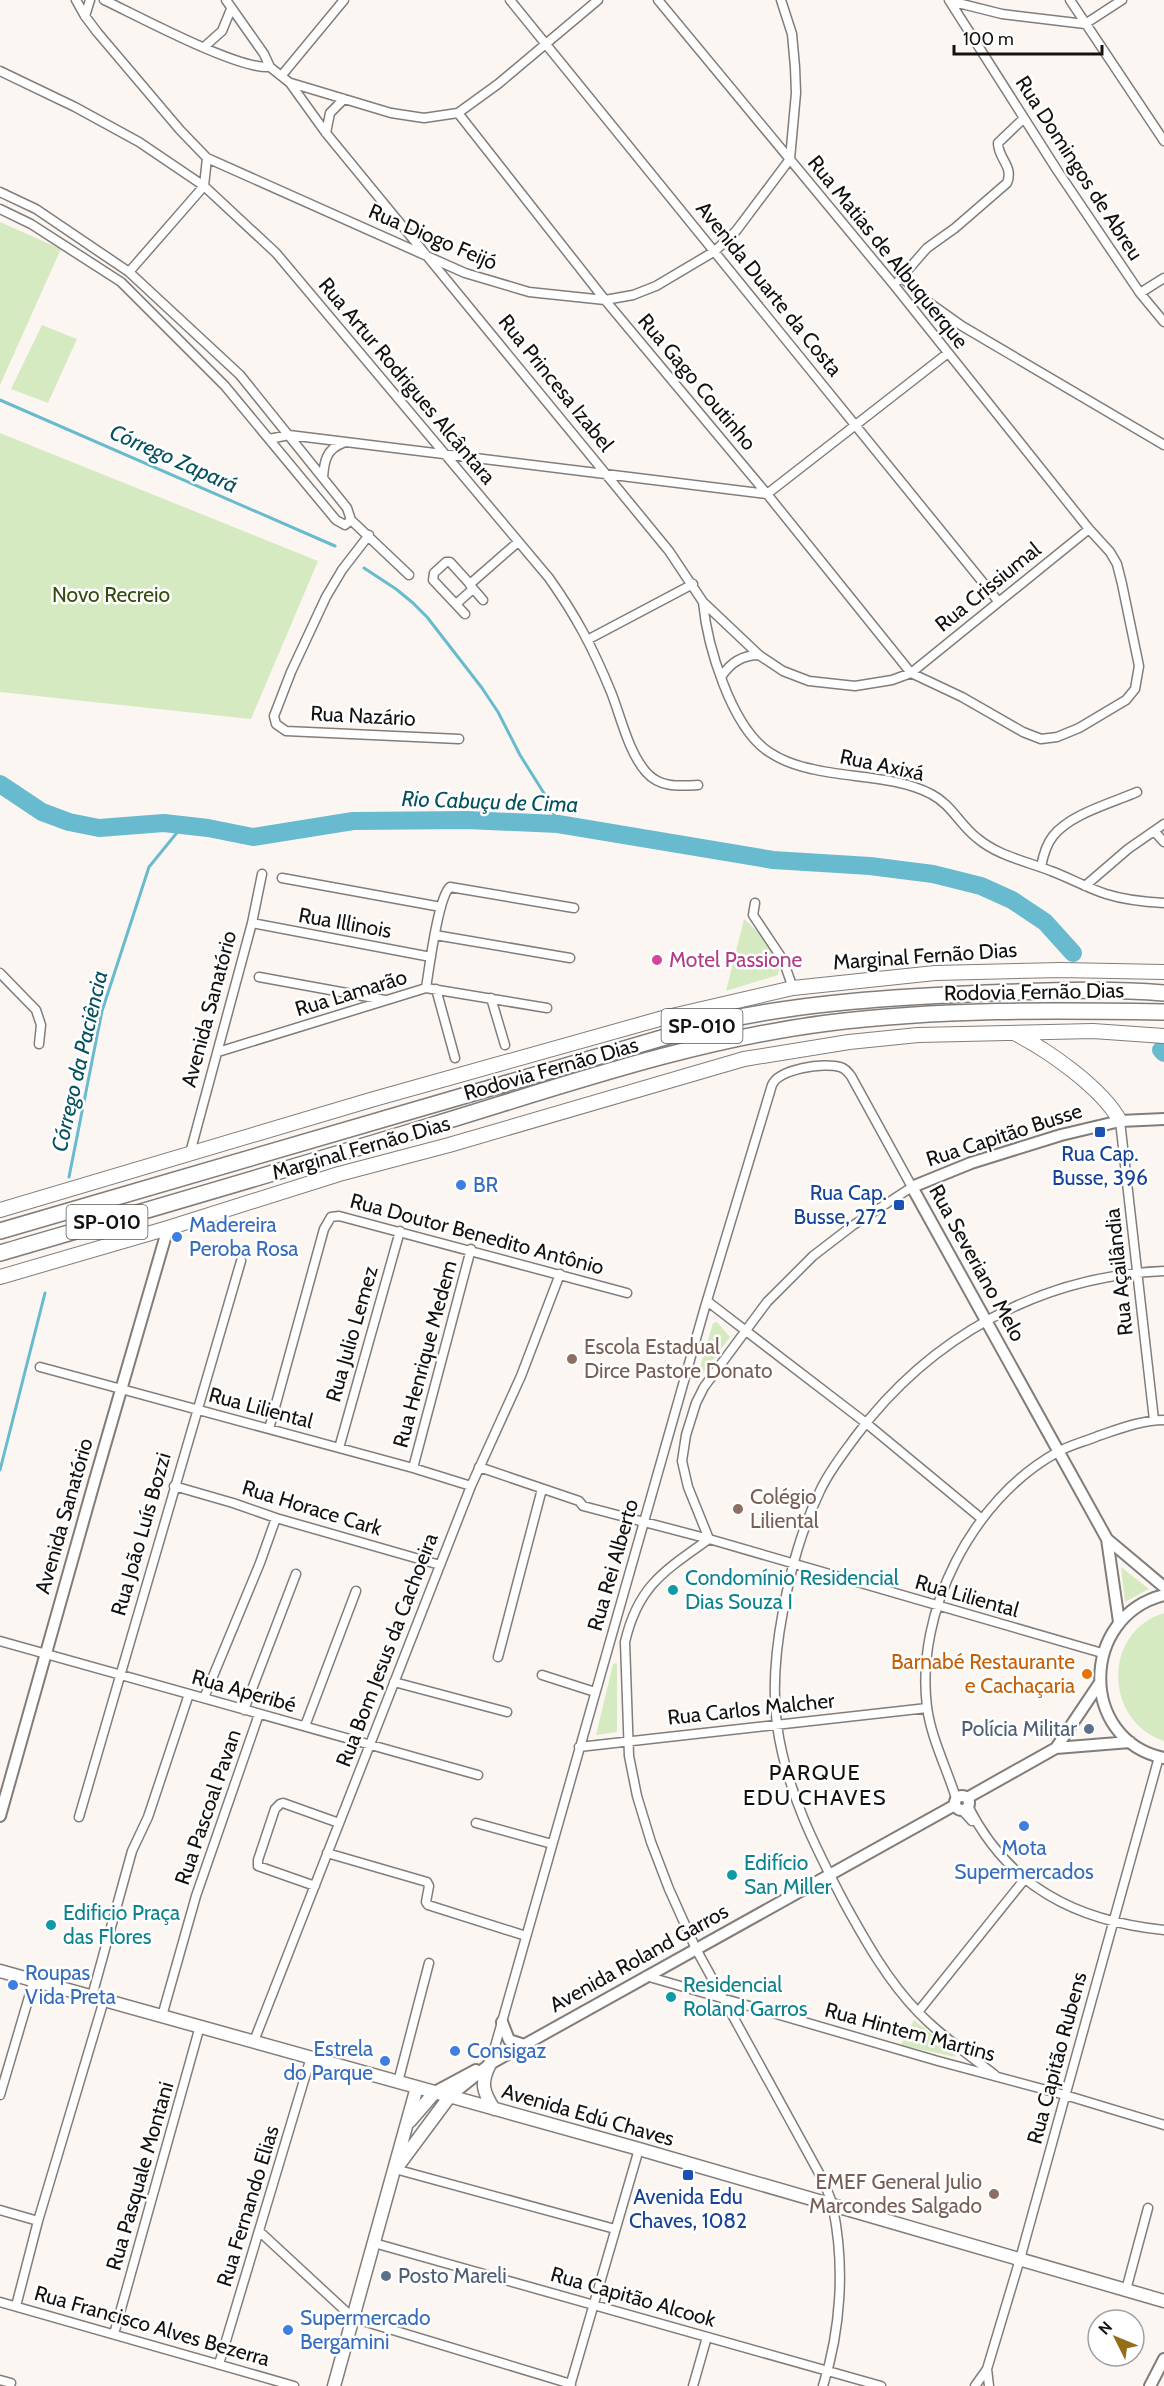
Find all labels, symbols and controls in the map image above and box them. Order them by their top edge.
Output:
scale bar [954,18,1102,56]
text: 100 m [963,28,1014,50]
street label: Rua Domingos de Abreu [1010,71,1148,265]
street label: Rua Matias de Albuquerque [803,150,974,353]
street label: Avenida Duarte da Costa [691,196,848,381]
street label: Rua Diogo Feijó [365,198,501,276]
street label: Rua Artur Rodrigues Alcântara [314,272,501,489]
street label: Rua Gago Coutinho [633,308,762,455]
street label: Rua Princesa Izabel [493,309,619,456]
water label: Córrego Zapará [106,418,242,499]
street label: Rua Crissiumal [930,536,1045,637]
park label: Novo Recreio [52,582,170,607]
street label: Rua Nazário [310,700,416,731]
street label: Rua Axixá [838,743,927,786]
water label: Rio Cabuçu de Cima [401,785,579,818]
street label: Rua Illinois [297,902,394,943]
street label: Avenida Sanatório [176,928,241,1090]
street label: Marginal Fernão Dias [832,937,1018,974]
place label: Motel Passione [669,947,803,972]
marker: Motel Passione [650,953,664,967]
street label: Rua Lamarão [292,964,410,1021]
water label: Córrego da Paciência [46,968,113,1154]
street label: Rodovia Fernão Dias [944,977,1125,1006]
road number: SP-010 [662,1009,742,1043]
street label: Rodovia Fernão Dias [461,1032,641,1105]
street label: Rua Capitão Busse [923,1097,1085,1172]
street label: Marginal Fernão Dias [269,1110,453,1185]
marker: Rua Cap. Busse, 396 [1093,1125,1107,1139]
place label: Rua Cap. Busse, 396 [1052,1141,1148,1190]
place label: BR [473,1172,499,1197]
marker: BR [454,1178,468,1192]
place label: Rua Cap. Busse, 272 [794,1180,887,1229]
street label: Rua Severiano Melo [924,1180,1031,1345]
street label: Rua Doutor Benedito Antônio [347,1188,607,1279]
marker: Rua Cap. Busse, 272 [892,1198,906,1212]
road number: SP-010 [66,1205,148,1239]
street label: Rua Açailândia [1099,1207,1138,1337]
place label: Madereira Peroba Rosa [189,1212,298,1261]
marker: Madereira Peroba Rosa [170,1230,184,1244]
street label: Rua Henrique Medem [387,1257,462,1450]
street label: Rua Julio Lemez [320,1263,383,1405]
place label: Escola Estadual Dirce Pastore Donato [584,1334,773,1383]
marker: Escola Estadual Dirce Pastore Donato [565,1352,579,1366]
street label: Rua Liliental [206,1382,316,1433]
street label: Avenida Sanatório [29,1435,98,1597]
street label: Rua João Luís Bozzi [105,1449,176,1618]
street label: Rua Horace Cark [239,1474,386,1541]
place label: Colégio Liliental [750,1484,819,1533]
street label: Rua Rei Alberto [582,1496,643,1634]
marker: Colégio Liliental [731,1502,745,1516]
street label: Rua Bom Jesus da Cachoeira [330,1530,443,1770]
place label: Condomínio Residencial Dias Souza I [685,1565,899,1614]
street label: Rua Liliental [912,1569,1022,1622]
marker: Condomínio Residencial Dias Souza I [666,1583,680,1597]
place label: Barnabé Restaurante e Cachaçaria [891,1649,1075,1698]
street label: Rua Aperibé [189,1664,299,1717]
marker: Barnabé Restaurante e Cachaçaria [1080,1667,1094,1681]
street label: Rua Carlos Malcher [666,1687,836,1730]
place label: Polícia Militar [961,1716,1077,1741]
marker: Polícia Militar [1082,1722,1096,1736]
street label: Rua Pascoal Pavan [169,1726,246,1888]
district label: PARQUE EDU CHAVES [743,1759,887,1811]
marker: Mota Supermercados [1017,1819,1031,1833]
place label: Mota Supermercados [954,1835,1094,1884]
place label: Edifício San Miller [744,1850,832,1899]
marker: Edifício San Miller [725,1868,739,1882]
street label: Avenida Roland Garros [545,1898,733,2017]
place label: Edificio Praça das Flores [63,1900,180,1949]
marker: Edificio Praça das Flores [44,1918,58,1932]
place label: Roupas Vida Preta [25,1960,116,2009]
street label: Rua Capitão Rubens [1022,1969,1092,2147]
place label: Residencial Roland Garros [683,1972,808,2021]
marker: Roupas Vida Preta [6,1978,20,1992]
marker: Residencial Roland Garros [664,1990,678,2004]
street label: Rua Hintem Martins [822,1997,998,2066]
place label: Estrela do Parque [283,2036,373,2085]
place label: Consigaz [467,2038,547,2063]
marker: Consigaz [448,2044,462,2058]
marker: Estrela do Parque [378,2054,392,2068]
street label: Avenida Edú Chaves [499,2078,677,2151]
street label: Rua Pasquale Montani [101,2079,178,2273]
street label: Rua Fernando Elias [211,2122,284,2289]
marker: Avenida Edu Chaves, 1082 [681,2168,695,2182]
place label: EMEF General Julio Marcondes Salgado [809,2169,982,2218]
place label: Avenida Edu Chaves, 1082 [629,2184,747,2233]
marker: EMEF General Julio Marcondes Salgado [987,2187,1001,2201]
street label: Rua Capitão Alcook [548,2261,719,2332]
place label: Posto Mareli [398,2263,507,2288]
marker: Posto Mareli [379,2269,393,2283]
street label: Rua Francisco Alves Bezerra [32,2280,273,2371]
place label: Supermercado Bergamini [300,2305,431,2354]
north arrow [1086,2308,1146,2368]
text: N [1095,2317,1116,2339]
marker: Supermercado Bergamini [281,2323,295,2337]

